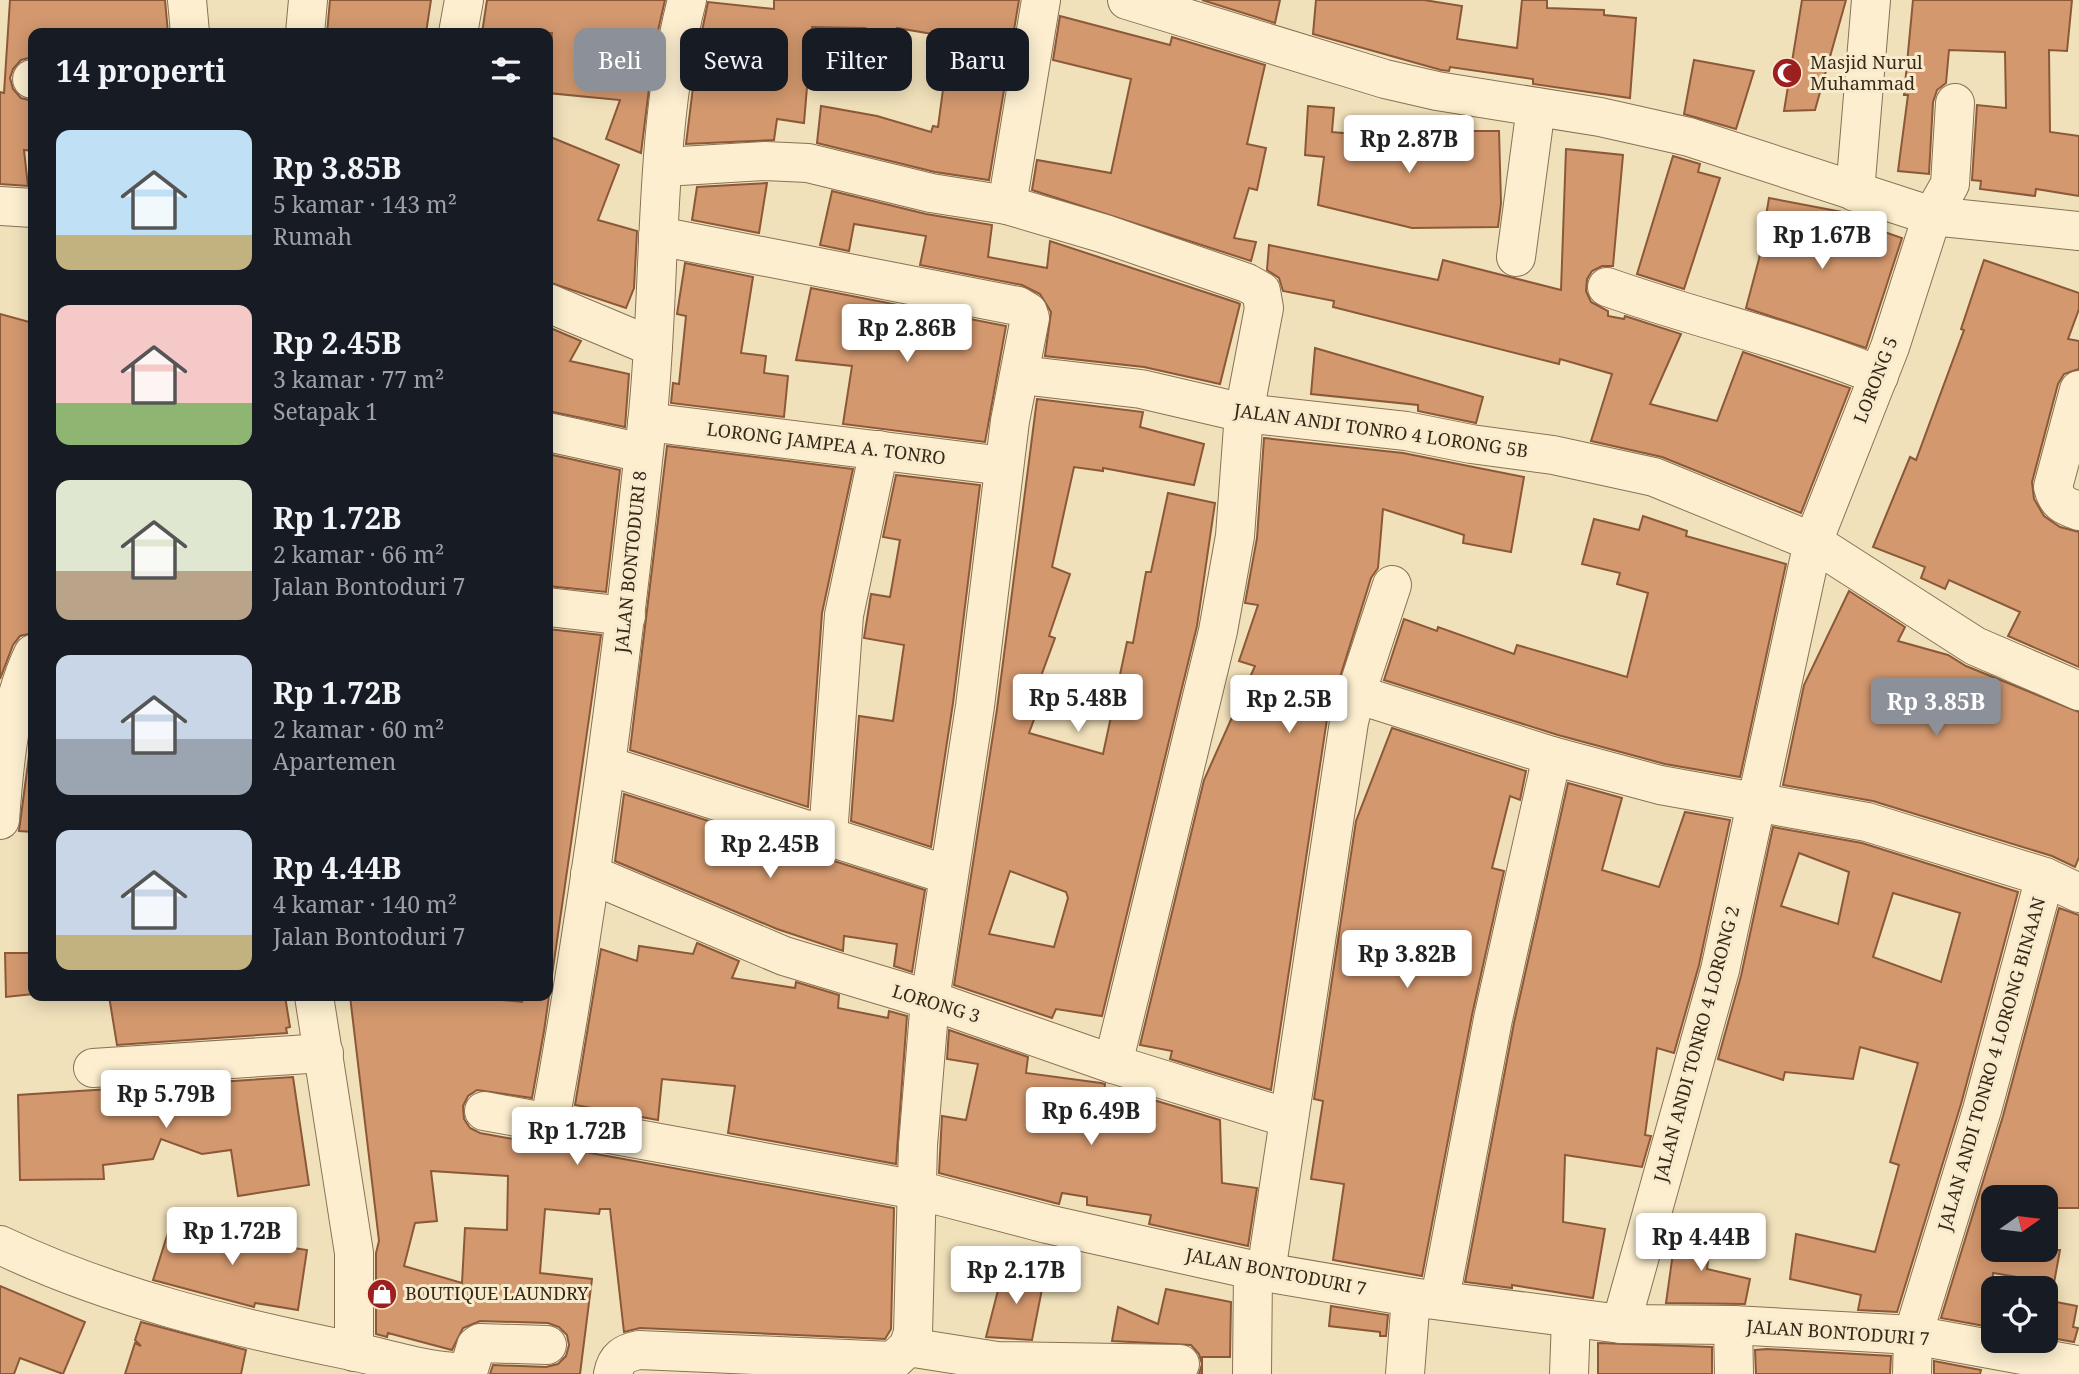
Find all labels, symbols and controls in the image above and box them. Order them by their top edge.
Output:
chip: Beli [574,28,666,91]
chip: Sewa [680,28,788,91]
chip: Filter [802,28,912,91]
chip: Baru [926,28,1029,91]
text: 14 properti [56,50,226,91]
place label: Masjid Nurul Muhammad [1810,50,1923,95]
icon: filters [487,51,525,89]
mosque icon: Masjid Nurul Muhammad [1770,56,1804,90]
pin: Rp 2.87B [1337,116,1481,175]
text: Rp 2.87B [1360,122,1458,154]
text: Rp 3.85B [273,147,401,188]
icon: home [112,158,196,242]
text: 5 kamar · 143 m² [273,188,457,220]
pin: Rp 1.67B [1750,212,1894,271]
text: Rp 1.67B [1773,218,1871,250]
text: Rumah [273,220,352,252]
pin: Rp 2.86B [835,304,979,364]
text: Rp 2.86B [858,311,956,343]
text: Rp 2.45B [273,322,401,363]
icon: home [112,333,196,417]
street label: LORONG 5 [1848,333,1903,426]
text: 3 kamar · 77 m² [273,363,444,395]
text: Setapak 1 [273,395,378,427]
street label: JALAN ANDI TONRO 4 LORONG 5B [1232,397,1530,463]
street label: LORONG JAMPEA A. TONRO [705,416,947,470]
street label: JALAN BONTODURI 8 [608,469,652,655]
text: Rp 1.72B [273,497,401,538]
icon: home [112,508,196,592]
text: 2 kamar · 66 m² [273,538,444,570]
text: Jalan Bontoduri 7 [273,570,465,602]
text: Rp 1.72B [273,672,401,713]
pin: Rp 5.48B [1006,674,1150,734]
pin: Rp 2.5B [1224,676,1354,735]
pin: Rp 3.85B [1864,678,2008,738]
text: Rp 5.48B [1029,681,1127,713]
text: Rp 2.5B [1246,682,1332,714]
icon: home [112,683,196,767]
text: Rp 3.85B [1887,685,1985,717]
text: 2 kamar · 60 m² [273,713,444,745]
text: Apartemen [273,745,396,777]
pin: Rp 2.45B [698,820,842,880]
text: Rp 2.45B [721,827,819,859]
text: Rp 4.44B [273,847,401,888]
icon: home [112,858,196,942]
text: 4 kamar · 140 m² [273,888,457,920]
street label: JALAN ANDI TONRO 4 LORONG BINAAN [1932,894,2050,1234]
street label: JALAN ANDI TONRO 4 LORONG 2 [1647,903,1744,1185]
text: Jalan Bontoduri 7 [273,920,465,952]
pin: Rp 3.82B [1335,930,1479,990]
text: Rp 3.82B [1358,937,1456,969]
street label: LORONG 3 [889,978,983,1028]
pin: Rp 5.79B [94,1070,238,1130]
text: Rp 5.79B [117,1077,215,1109]
pin: Rp 6.49B [1019,1088,1163,1147]
text: Rp 6.49B [1042,1094,1140,1126]
pin: Rp 1.72B [505,1108,649,1167]
text: Rp 1.72B [528,1114,626,1146]
north arrow [1981,1185,2058,1262]
map controls [1981,1185,2058,1353]
pin: Rp 1.72B [160,1208,304,1267]
text: Rp 1.72B [183,1214,281,1246]
pin: Rp 4.44B [1629,1214,1773,1273]
text: Rp 4.44B [1652,1220,1750,1252]
street label: JALAN BONTODURI 7 [1183,1242,1369,1300]
pin: Rp 2.17B [944,1246,1088,1306]
text: Rp 2.17B [967,1253,1065,1285]
button: locate [1981,1276,2058,1353]
shop icon: BOUTIQUE LAUNDRY [365,1277,399,1311]
place label: BOUTIQUE LAUNDRY [405,1281,589,1305]
street label: JALAN BONTODURI 7 [1745,1314,1930,1350]

